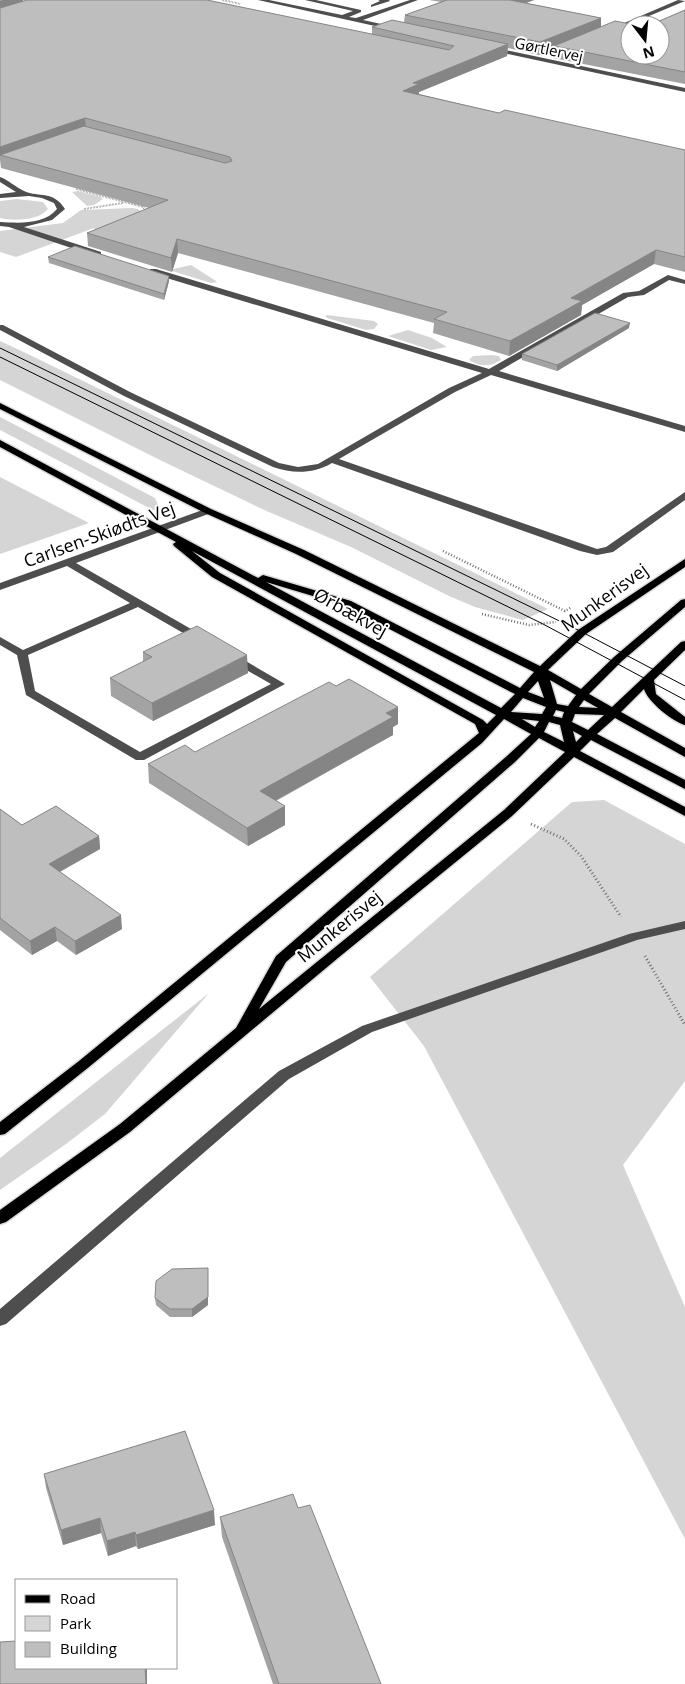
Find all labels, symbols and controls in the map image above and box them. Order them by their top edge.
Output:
north arrow [620,15,670,65]
street label: Gørtlervej [513,32,585,66]
text: N [641,42,657,64]
street label: Carlsen-Skiødts Vej [20,495,178,573]
street label: Munkerisvej [556,557,652,637]
street label: Ørbækvej [310,582,392,642]
street label: Munkerisvej [292,885,386,967]
legend [15,1579,178,1669]
text: Road [60,1588,96,1608]
text: Park [60,1613,91,1633]
text: Building [60,1638,117,1658]

